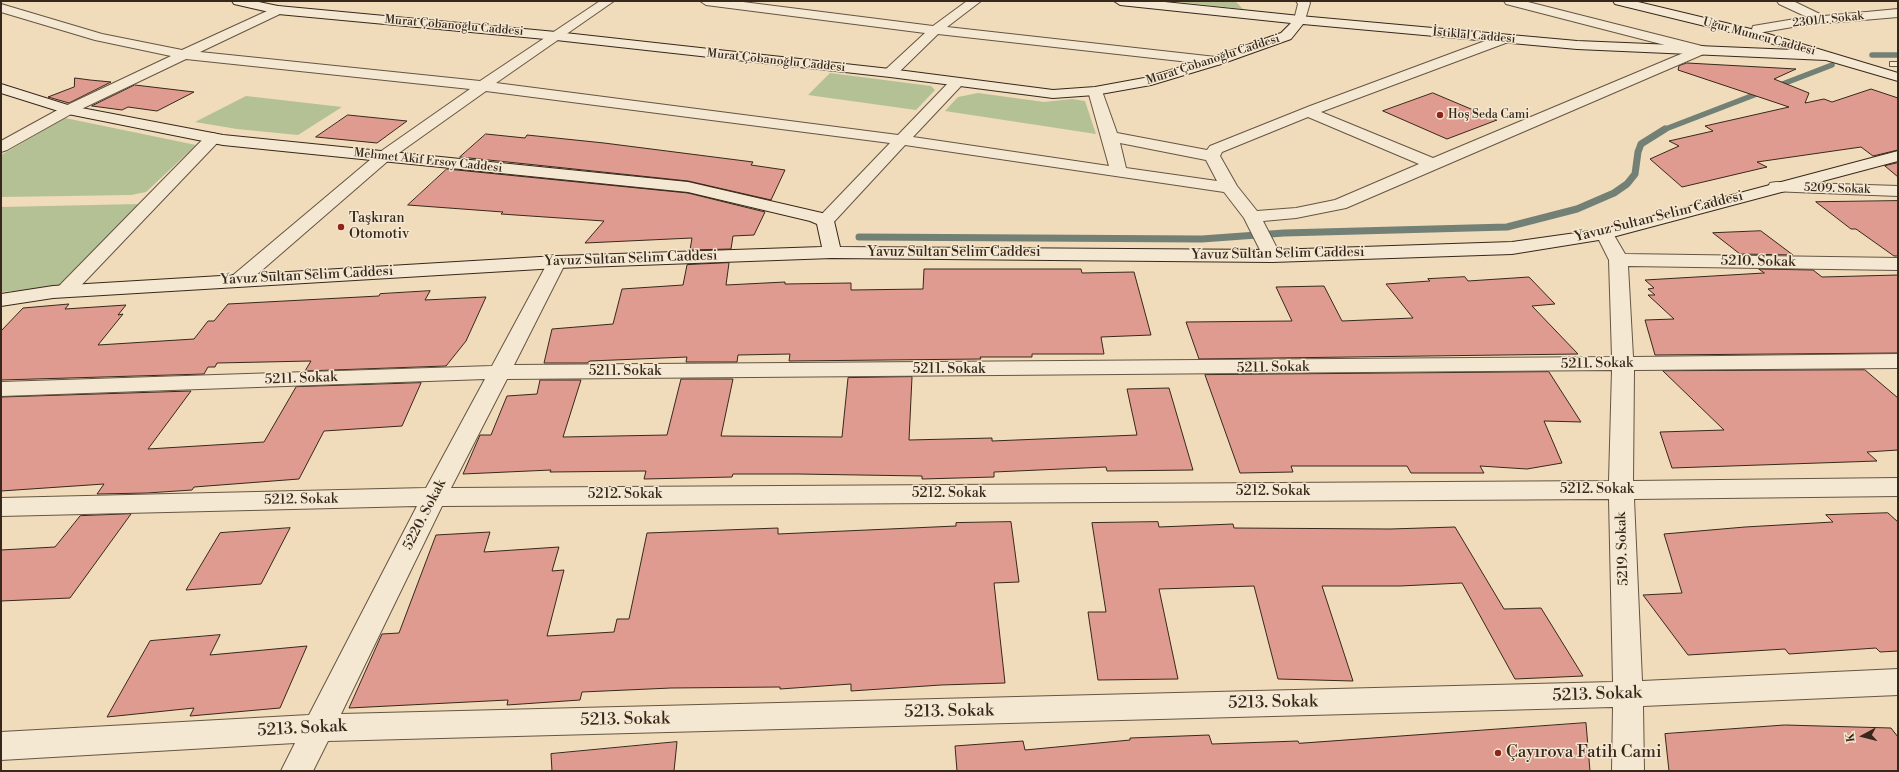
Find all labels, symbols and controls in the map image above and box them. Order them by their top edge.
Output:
street label: 2301/1. Sokak [1792,9,1864,31]
street label: Murat Çobanoğlu Caddesi [384,13,524,39]
street label: Uğur Mumcu Caddesi [1701,15,1817,59]
street label: İstiklal Caddesi [1432,25,1516,47]
street label: Murat Çobanoğlu Caddesi [1144,32,1282,88]
street label: Murat Çobanoğlu Caddesi [706,47,846,75]
place label: Hoş Seda Cami [1448,108,1529,122]
marker: Hoş Seda Cami [1435,110,1445,120]
street label: Mehmet Akif Ersoy Caddesi [353,146,503,176]
street label: 5209. Sokak [1804,181,1870,197]
street label: Yavuz Sultan Selim Caddesi [1573,188,1745,246]
place label: Taşkıran Otomotiv [349,211,409,244]
marker: Taşkıran Otomotiv [336,222,346,232]
street label: Yavuz Sultan Selim Caddesi [1191,244,1365,264]
street label: Yavuz Sultan Selim Caddesi [867,245,1041,261]
street label: Yavuz Sultan Selim Caddesi [544,248,718,270]
street label: 5210. Sokak [1720,253,1796,271]
street label: Yavuz Sultan Selim Caddesi [220,263,394,289]
street label: 5211. Sokak [1561,355,1633,373]
street label: 5211. Sokak [1237,359,1309,377]
street label: 5211. Sokak [913,362,985,378]
street label: 5211. Sokak [589,364,661,380]
street label: 5211. Sokak [264,369,338,389]
street label: 5220. Sokak [400,477,450,553]
street label: 5212. Sokak [1560,482,1634,498]
street label: 5212. Sokak [1236,484,1310,500]
street label: 5212. Sokak [912,486,986,502]
street label: 5212. Sokak [588,487,662,503]
street label: 5212. Sokak [264,491,338,509]
street label: 5219. Sokak [1613,512,1633,586]
street label: 5213. Sokak [1552,683,1642,707]
street label: 5213. Sokak [1228,692,1318,714]
street label: 5213. Sokak [904,701,994,723]
street label: 5213. Sokak [580,709,670,731]
street label: 5213. Sokak [257,716,347,742]
north arrow [1843,716,1883,756]
text: K [1844,732,1859,743]
place label: Çayırova Fatih Cami [1506,743,1662,763]
marker: Çayırova Fatih Cami [1493,748,1503,758]

